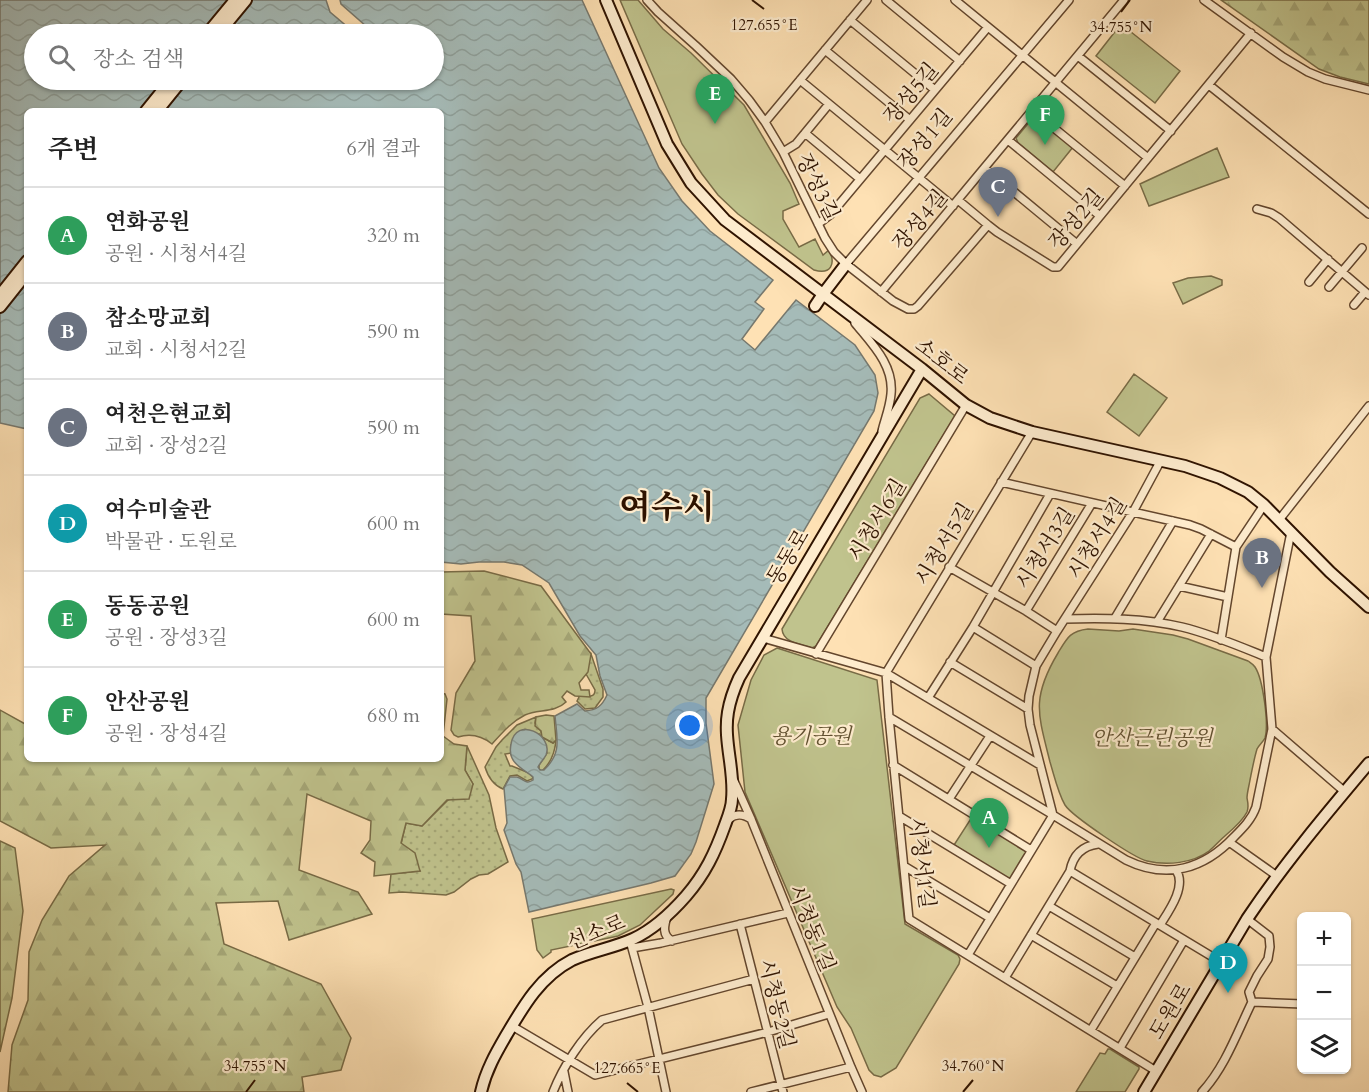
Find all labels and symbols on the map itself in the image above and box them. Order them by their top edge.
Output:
text: 127.655°E [731,15,797,35]
text: 34.755°N [1090,17,1153,37]
street label: 장성5길 [877,57,946,130]
pin: E [696,74,734,124]
pin: F [1026,96,1064,145]
street label: 장성1길 [891,103,960,176]
street label: 장성3길 [789,149,846,226]
pin: C [978,168,1018,217]
street label: 장성2길 [1042,183,1111,256]
street label: 장성4길 [886,184,955,257]
street label: 소호로 [909,331,975,392]
street label: 시청서6길 [841,473,914,567]
district label: 여수시 [619,485,715,530]
street label: 시청서4길 [1061,492,1134,585]
street label: 시청서5길 [908,497,981,591]
street label: 시청서3길 [1009,502,1082,595]
street label: 동동로 [760,524,817,591]
pin: B [1242,538,1282,588]
your location [675,711,704,740]
park label: 용기공원 [770,722,853,751]
park label: 안산근린공원 [1091,724,1215,753]
pin: A [970,798,1008,848]
street label: 시청서1길 [902,816,941,910]
street label: 시청동1길 [781,880,842,976]
street label: 선소로 [563,908,630,957]
pin: D [1208,944,1248,993]
street label: 시청동2길 [751,956,802,1052]
street label: 도원로 [1142,978,1199,1045]
text: 34.755°N [224,1056,287,1076]
text: 34.760°N [942,1056,1005,1076]
text: 127.665°E [594,1058,660,1078]

